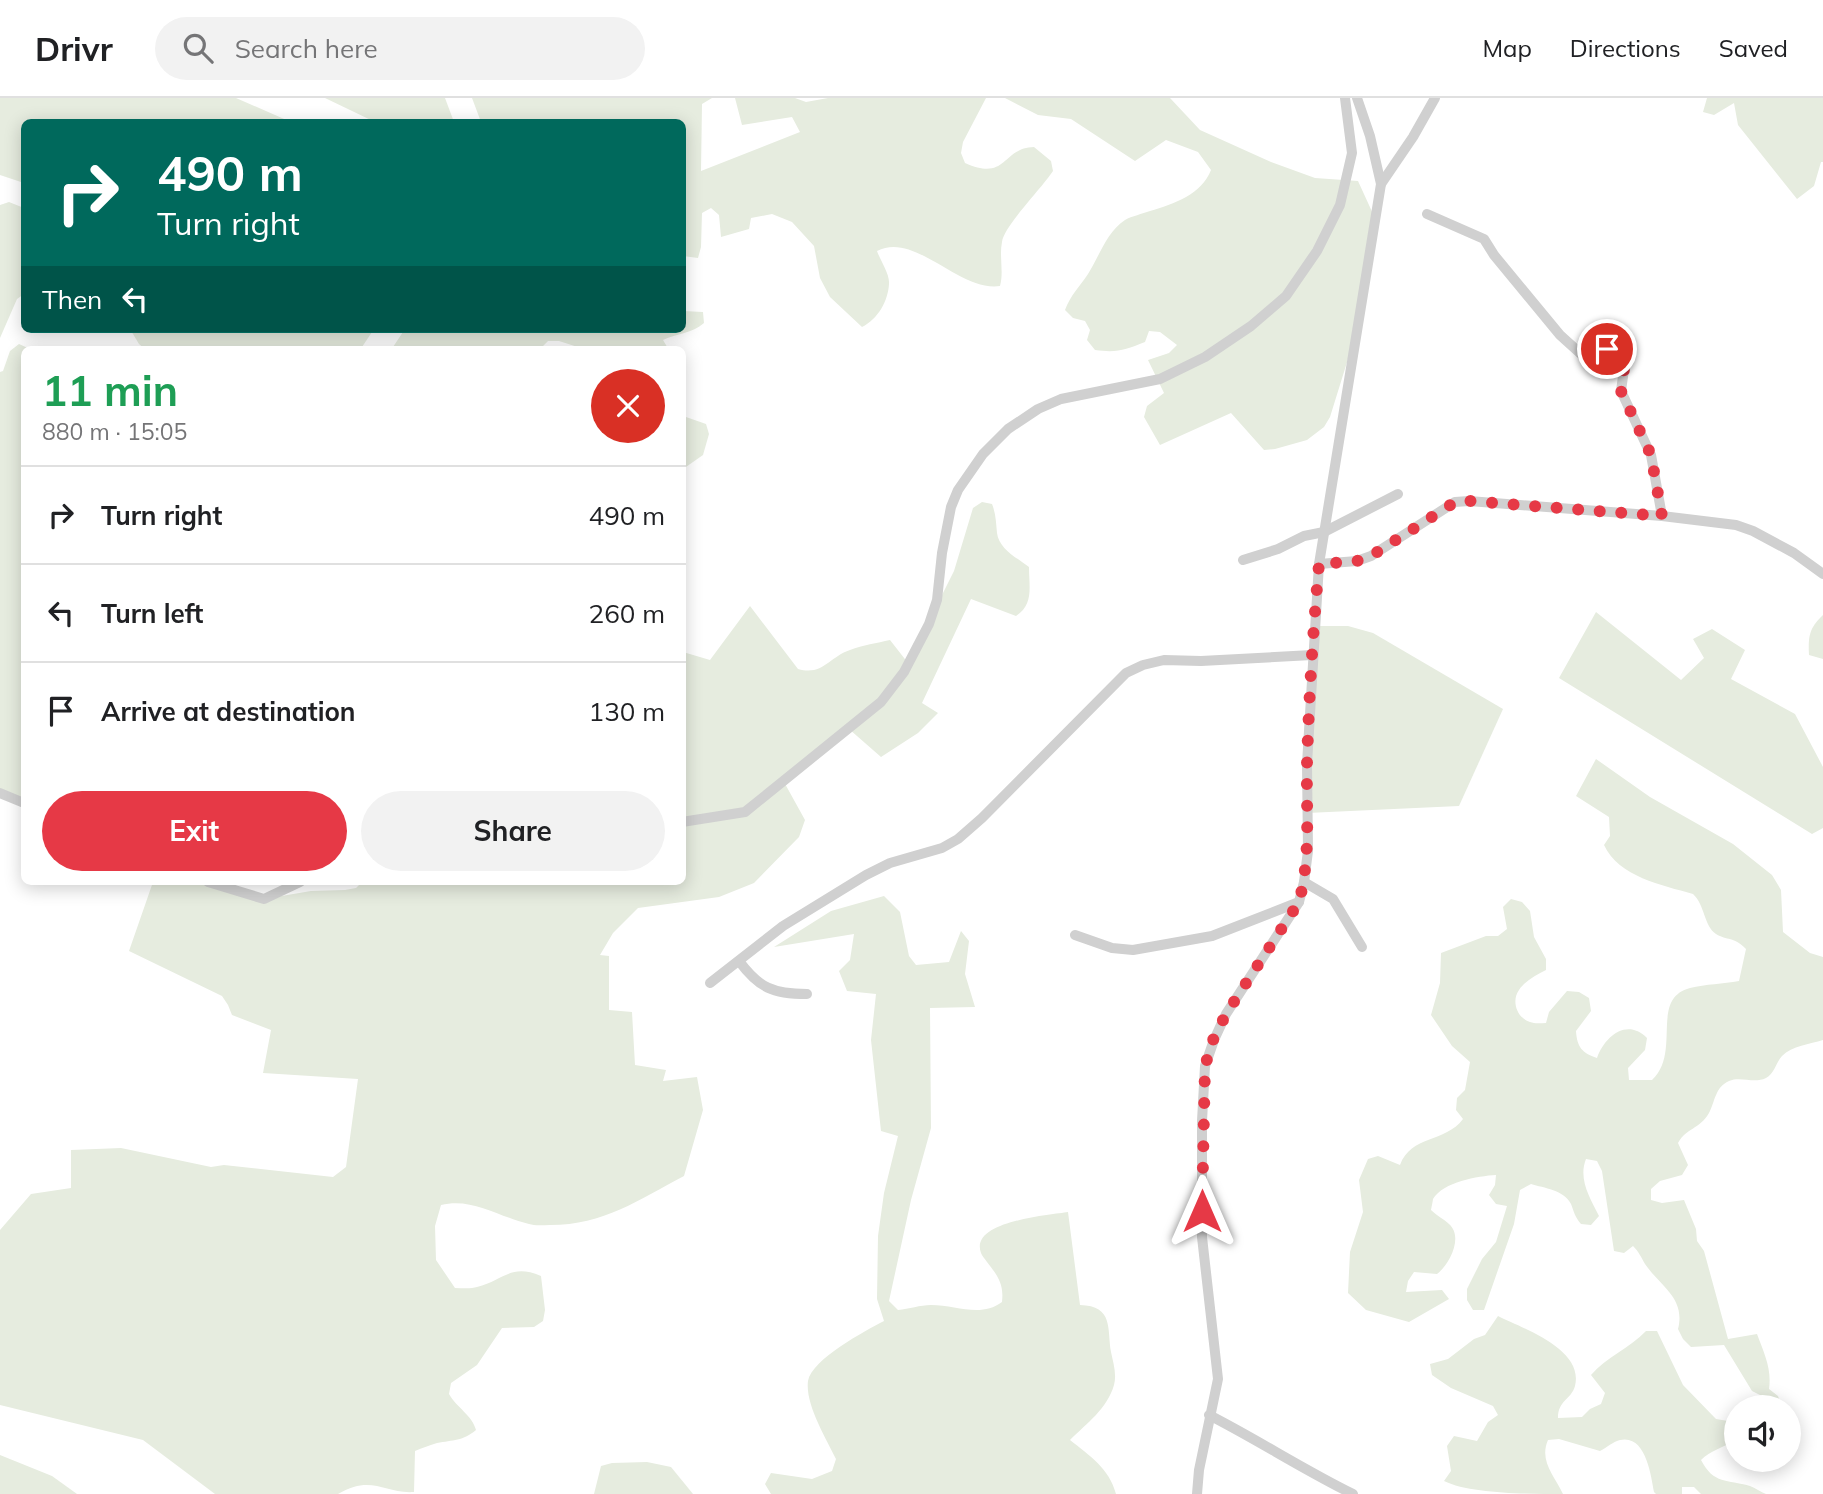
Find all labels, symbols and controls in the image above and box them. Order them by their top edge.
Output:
search box [155,17,645,80]
text: Drivr [35,28,113,69]
icon: search [179,29,217,67]
text: Search here [235,32,378,65]
text: Map [1482,33,1532,63]
text: Directions [1570,33,1681,63]
text: Saved [1719,33,1788,63]
text: 490 m [157,142,303,203]
icon: right [42,147,133,238]
text: Turn right [157,203,300,243]
icon: left [116,280,154,318]
text: Then [42,283,102,316]
pin [1577,319,1637,379]
icon: arrive [1588,330,1626,368]
text: 11 min [42,364,178,417]
button: close [591,369,665,443]
text: 880 m · 15:05 [42,417,187,446]
icon: right [42,496,80,534]
text: Turn right [101,499,222,532]
text: 490 m [589,499,665,532]
icon: left [42,594,80,632]
text: Turn left [101,597,203,630]
text: 260 m [589,597,665,630]
icon: arrive [42,692,80,730]
text: Arrive at destination [101,695,356,728]
text: 130 m [589,695,665,728]
button: Exit [42,791,347,871]
button: Share [361,791,665,871]
position arrow [1165,1174,1239,1248]
map controls [1724,1395,1801,1472]
button: sound [1724,1395,1801,1472]

